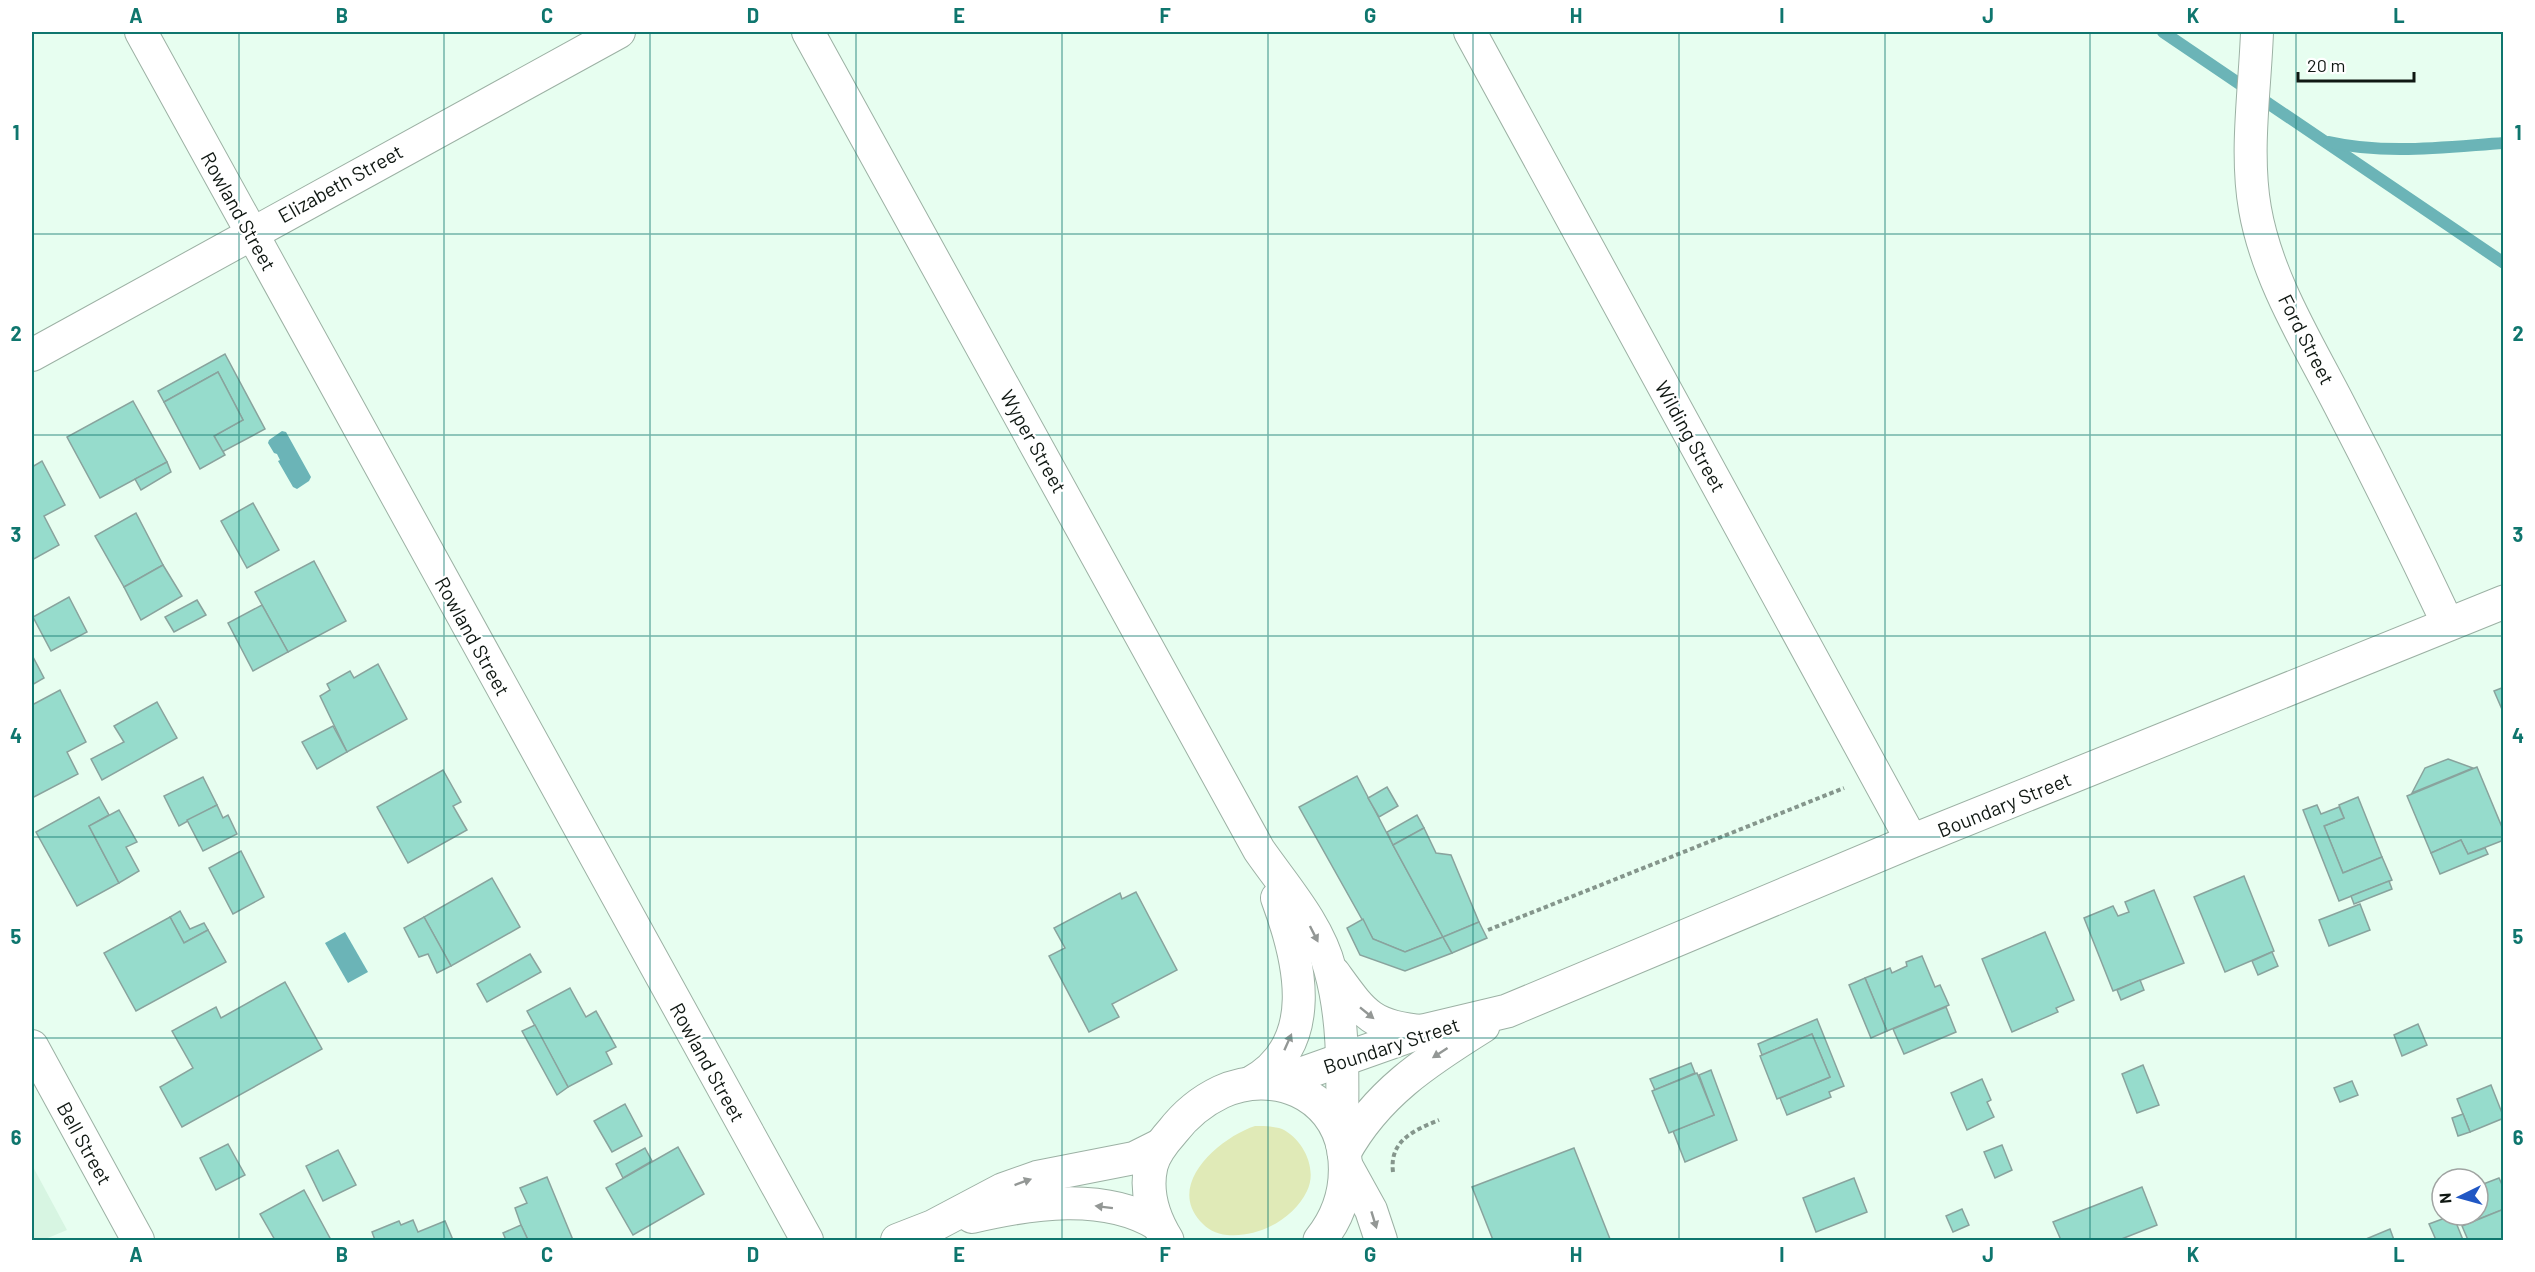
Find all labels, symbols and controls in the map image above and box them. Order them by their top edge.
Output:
text: A [129,3,143,27]
text: B [336,3,348,27]
text: C [541,3,553,27]
text: D [747,3,759,27]
text: E [953,3,965,27]
text: F [1159,3,1171,27]
text: G [1364,3,1376,27]
text: H [1570,3,1582,27]
text: I [1779,3,1785,27]
text: J [1982,3,1994,27]
text: K [2187,3,2200,27]
text: L [2393,3,2405,27]
scale bar [2298,45,2414,83]
text: 20 m [2307,54,2345,76]
text: 1 [12,120,20,144]
text: 1 [2514,120,2522,144]
street label: Elizabeth Street [273,139,407,227]
street label: Rowland Street [196,147,282,275]
street label: Ford Street [2274,290,2340,388]
text: 2 [10,321,22,345]
text: 2 [2512,321,2524,345]
street label: Wilding Street [1651,376,1731,496]
street label: Wyper Street [996,385,1072,497]
text: 3 [11,522,21,546]
text: 3 [2513,522,2523,546]
street label: Rowland Street [430,572,516,700]
text: 4 [10,723,22,747]
text: 4 [2512,723,2524,747]
street label: Boundary Street [1934,766,2074,842]
text: 5 [11,924,22,948]
text: 5 [2513,924,2524,948]
one-way arrow [1310,925,1319,942]
street label: Rowland Street [665,998,751,1126]
one-way arrow [1359,1006,1375,1019]
street label: Boundary Street [1320,1012,1462,1078]
one-way arrow [1284,1033,1294,1051]
one-way arrow [1432,1047,1448,1058]
street label: Bell Street [52,1097,118,1189]
text: 6 [11,1125,22,1149]
text: 6 [2513,1125,2524,1149]
north arrow [2430,1167,2490,1227]
one-way arrow [1014,1176,1032,1186]
text: N [2435,1192,2454,1204]
one-way arrow [1094,1202,1113,1211]
one-way arrow [1370,1211,1379,1229]
text: A [129,1242,143,1266]
text: B [336,1242,348,1266]
text: C [541,1242,553,1266]
text: D [747,1242,759,1266]
text: E [953,1242,965,1266]
text: F [1159,1242,1171,1266]
text: G [1364,1242,1376,1266]
text: H [1570,1242,1582,1266]
text: I [1779,1242,1785,1266]
text: J [1982,1242,1994,1266]
text: K [2187,1242,2200,1266]
text: L [2393,1242,2405,1266]

